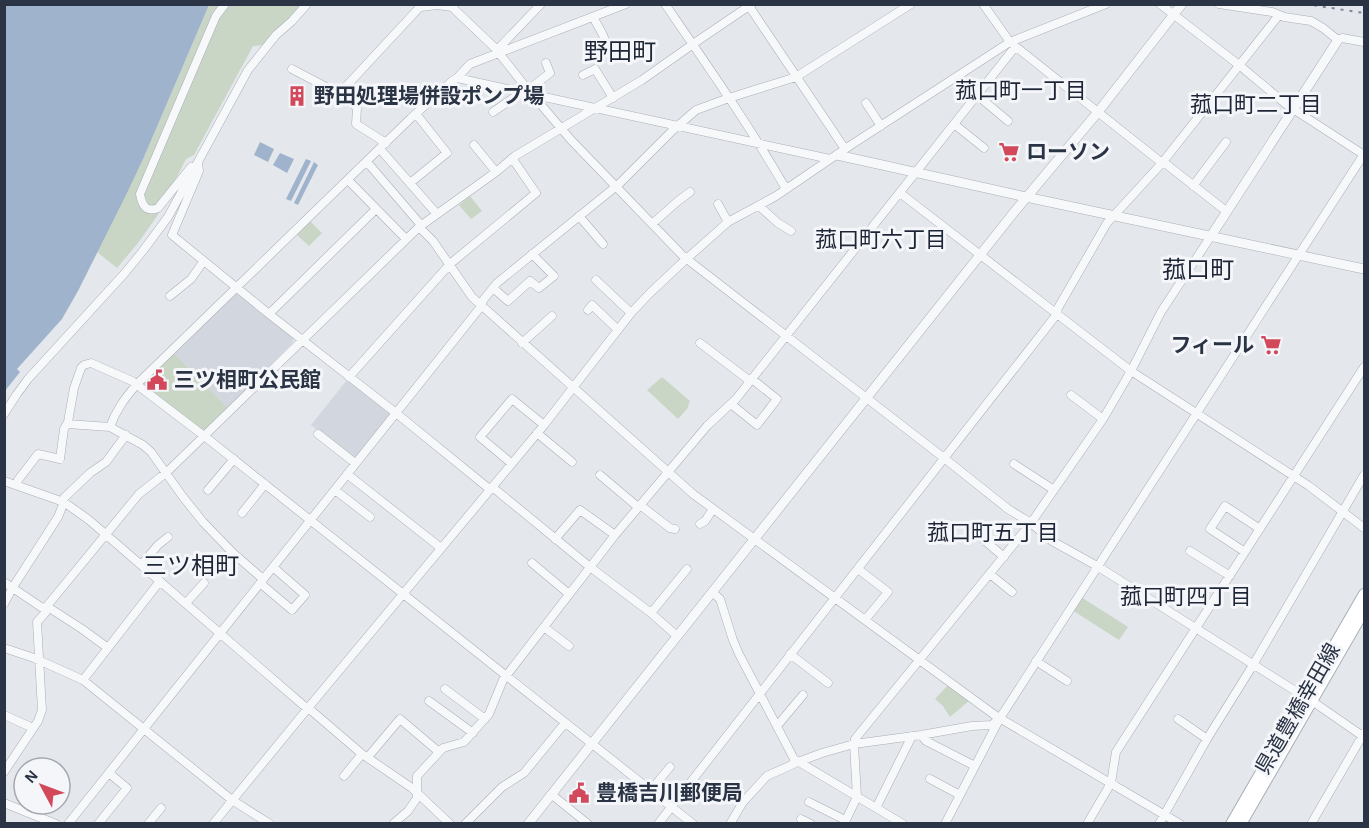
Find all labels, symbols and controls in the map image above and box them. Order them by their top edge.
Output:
district label: 野田町 [584,40,656,65]
district label: 菰口町一丁目 [955,79,1087,102]
building icon: 野田処理場併設ポンプ場 [285,84,309,108]
place label: 野田処理場併設ポンプ場 [314,85,544,107]
district label: 菰口町二丁目 [1190,93,1322,116]
supermarket icon: ローソン [997,140,1021,164]
place label: ローソン [1026,142,1110,163]
district label: 菰口町六丁目 [815,228,947,251]
district label: 菰口町 [1162,257,1234,283]
supermarket icon: フィール [1259,333,1283,357]
place label: フィール [1170,335,1254,356]
public building icon: 三ツ相町公民館 [145,368,169,392]
place label: 三ツ相町公民館 [174,369,321,391]
district label: 菰口町五丁目 [927,521,1059,544]
district label: 三ツ相町 [143,553,239,579]
district label: 菰口町四丁目 [1120,585,1252,608]
street label: 県道豊橋幸田線 [1251,640,1344,778]
north arrow [12,756,72,816]
text: N [22,767,41,786]
public building icon: 豊橋吉川郵便局 [567,781,591,805]
place label: 豊橋吉川郵便局 [596,782,743,804]

